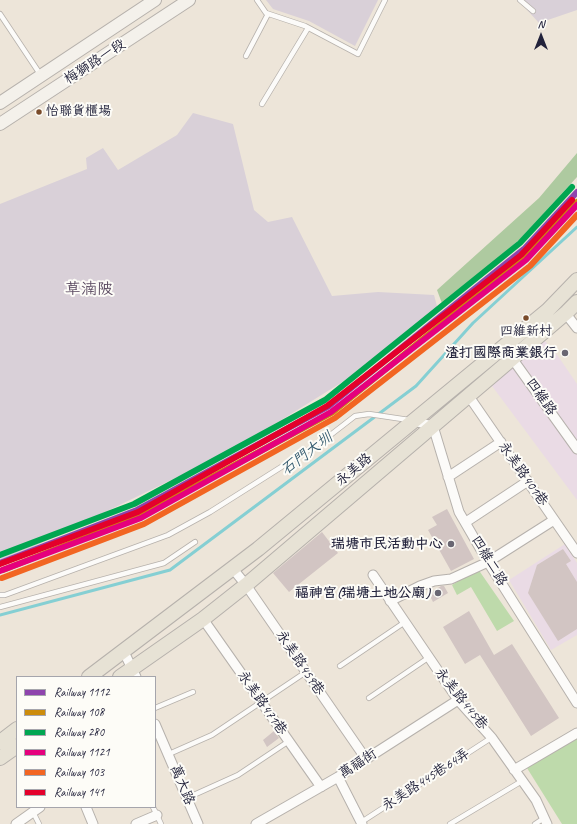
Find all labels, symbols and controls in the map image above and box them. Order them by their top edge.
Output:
north arrow [521,16,561,56]
text: N [538,17,544,31]
street label: 梅獅路一段 [61,36,129,88]
place label: 怡聯貨櫃場 [46,104,111,120]
marker: 怡聯貨櫃場 [34,107,44,117]
district label: 草湳陂 [65,280,113,300]
marker: 四維新村 [521,313,531,323]
place label: 四維新村 [500,324,552,340]
place label: 渣打國際商業銀行 [445,345,557,361]
marker: 渣打國際商業銀行 [560,348,570,358]
street label: 四維路 [522,375,560,419]
water label: 石門大圳 [278,429,336,479]
street label: 永美路401巷 [495,439,551,509]
street label: 永美路 [333,450,375,490]
street label: 四維二路 [467,533,511,589]
place label: 瑞塘市民活動中心 [331,536,443,552]
marker: 瑞塘市民活動中心 [446,539,456,549]
place label: 福神宮(瑞塘土地公廟) [295,585,430,601]
marker: 福神宮(瑞塘土地公廟) [433,588,443,598]
street label: 永美路459巷 [272,627,328,699]
street label: 永美路445巷 [431,665,491,733]
street label: 永美路471巷 [234,668,290,738]
legend [16,676,156,808]
text: Railway 1112 [54,684,110,700]
text: Railway 108 [54,704,104,720]
text: Railway 280 [54,724,104,740]
text: Railway 1121 [54,744,110,760]
street label: 永美路445巷64弄 [379,745,473,815]
street label: 萬福街 [336,746,380,782]
street label: 萬大路 [166,762,198,808]
text: Railway 103 [54,764,104,780]
text: Railway 141 [54,784,104,800]

